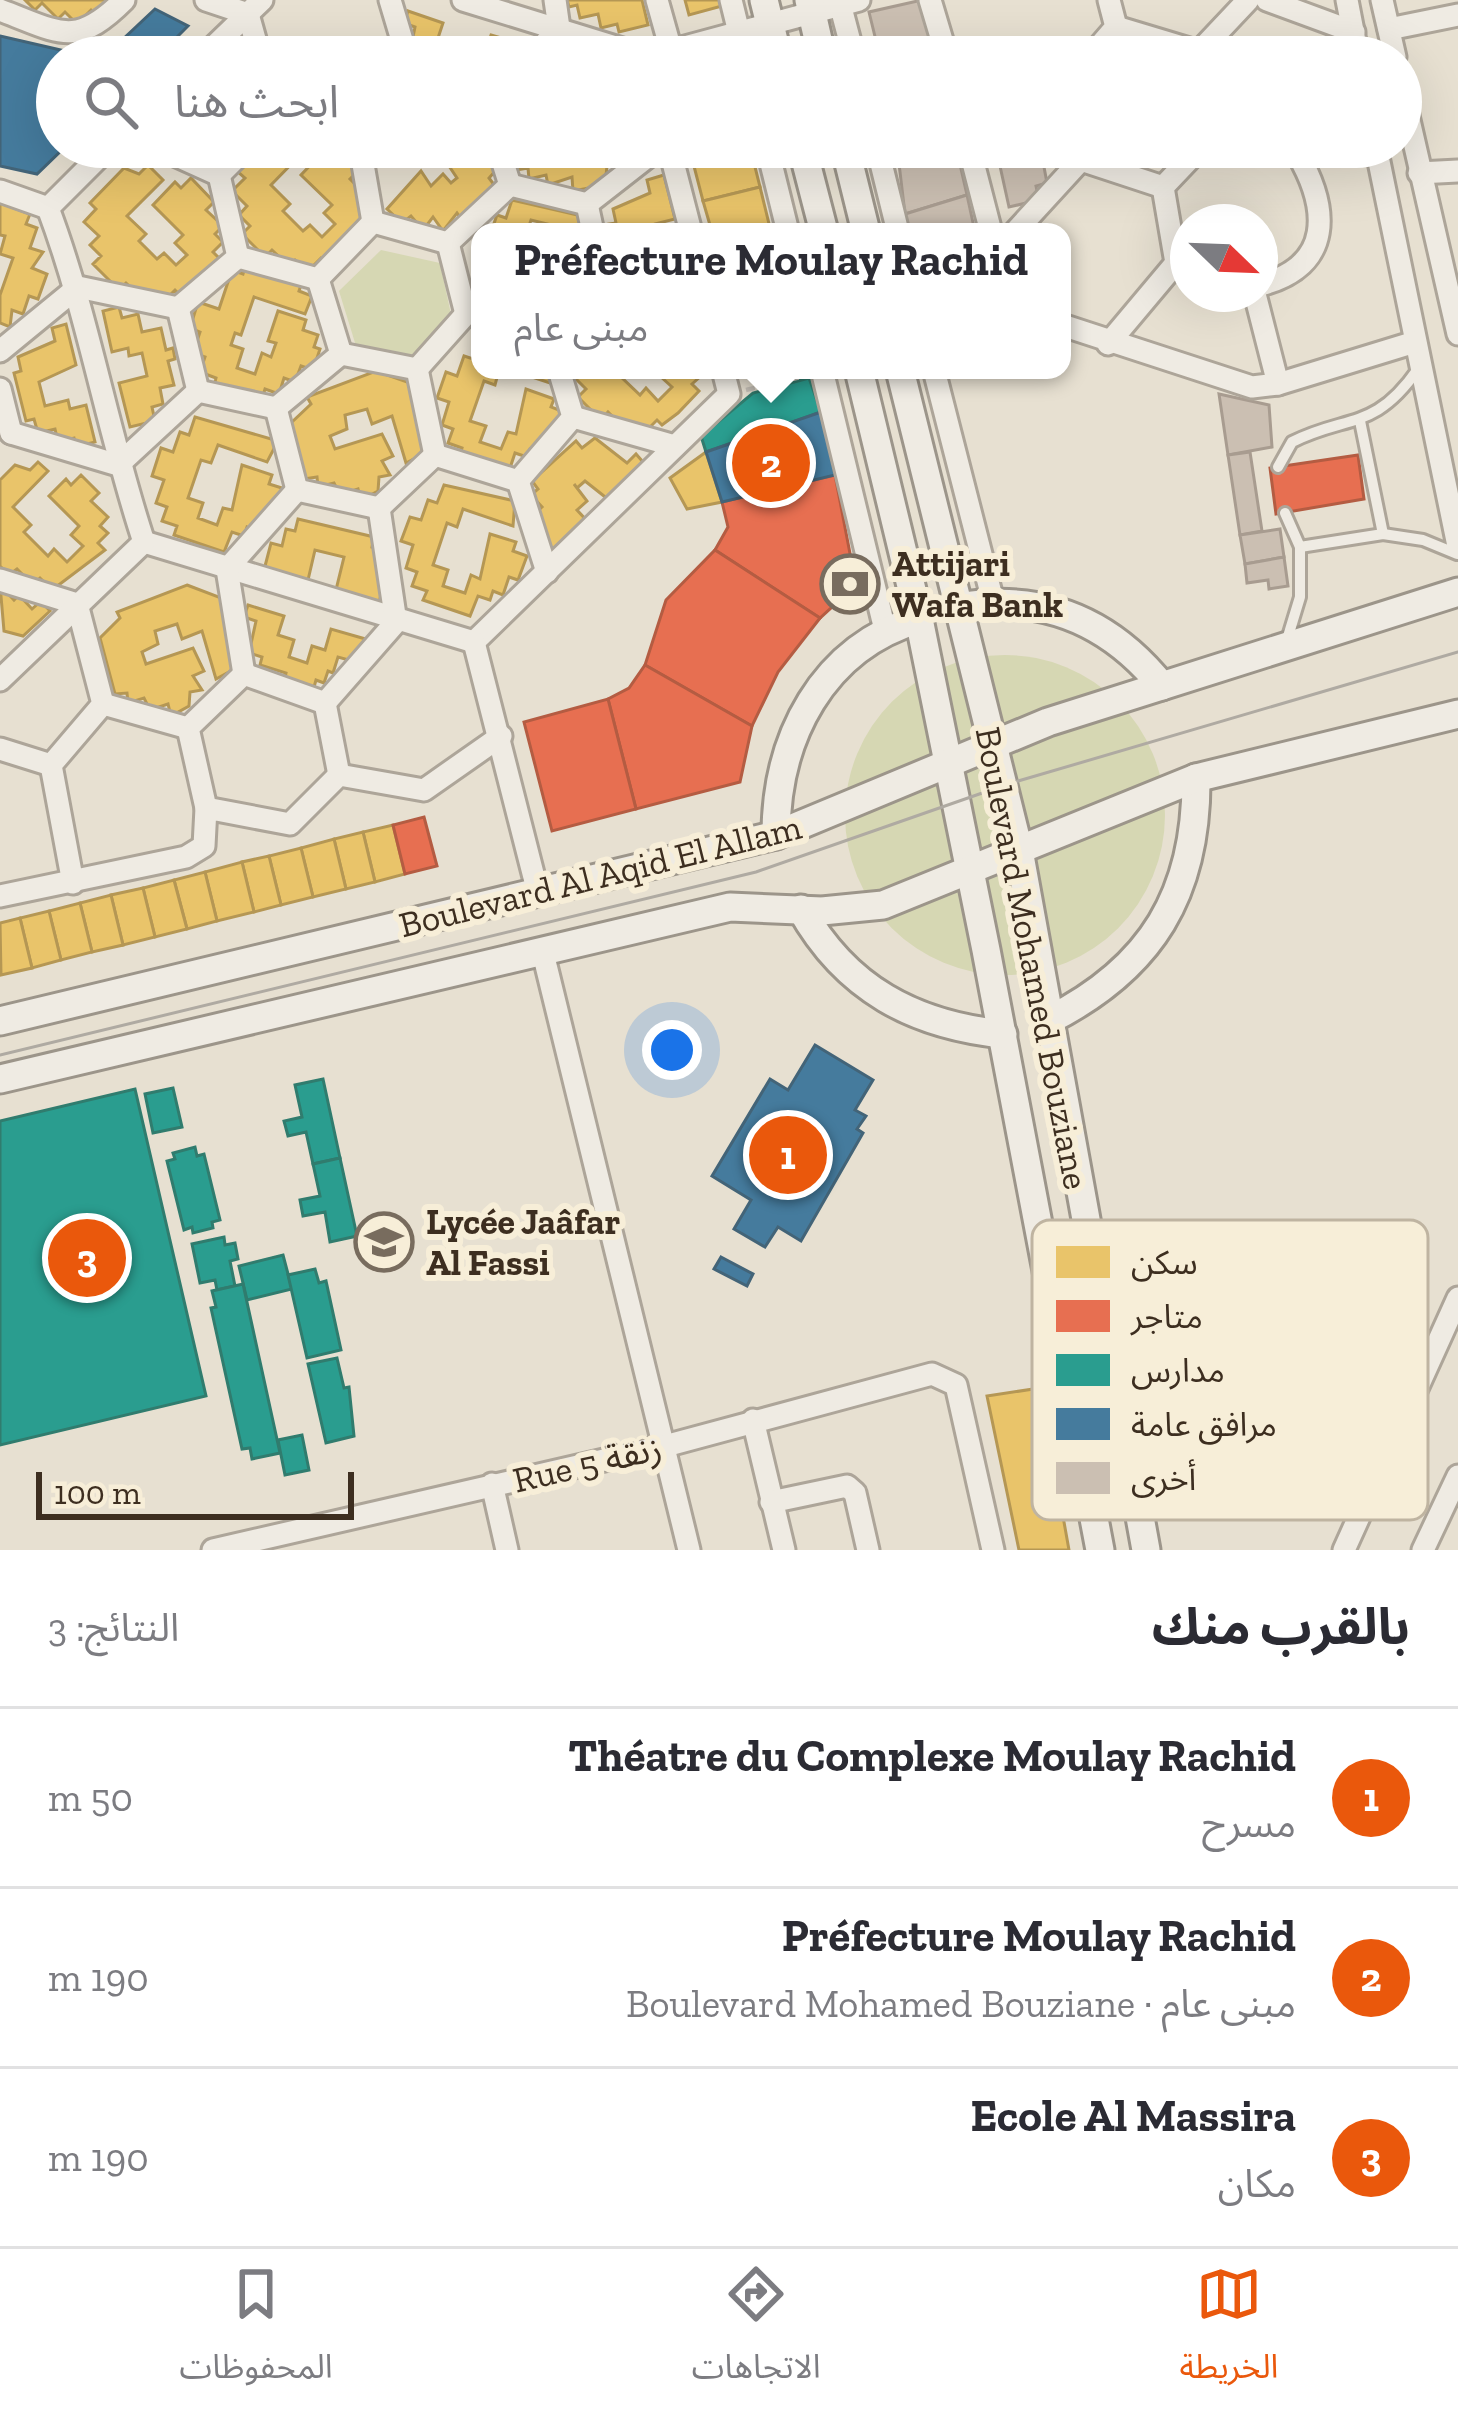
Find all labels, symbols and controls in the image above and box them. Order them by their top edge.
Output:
search box [36,36,1422,168]
icon: search [78,69,144,135]
text: ابحث هنا [174,75,339,129]
north arrow [1170,204,1278,312]
popup [471,223,1071,379]
text: Préfecture Moulay Rachid [514,233,1028,287]
text: مبنى عام [514,304,649,351]
pin: 2 [732,418,810,508]
place label: Attijari Wafa Bank [892,542,1063,626]
bank icon: Attijari Wafa Bank [819,553,881,615]
street label: Boulevard Mohamed Bouziane [967,723,1098,1193]
street label: Boulevard Al Aqid El Allam [395,805,806,946]
your location [642,1020,702,1080]
pin: 1 [749,1110,827,1200]
place label: Lycée Jaâfar Al Fassi [426,1200,621,1284]
school or university icon: Lycée Jaâfar Al Fassi [353,1211,415,1273]
pin: 3 [48,1213,126,1303]
legend [1032,1220,1428,1520]
text: سكن [1131,1243,1198,1282]
text: متاجر [1130,1297,1203,1336]
text: مدارس [1131,1351,1225,1390]
text: مرافق عامة [1131,1405,1277,1445]
street label: Rue 5 زنقة [509,1426,666,1501]
text: أخرى [1131,1459,1196,1498]
scale bar [36,1466,354,1519]
text: 100 m [54,1473,141,1512]
text: بالقرب منك [1152,1596,1410,1657]
text: النتائج: 3 [48,1604,179,1651]
text: Théatre du Complexe Moulay Rachid [568,1729,1296,1783]
text: 50 m [48,1774,133,1821]
text: 1 [1363,1774,1379,1821]
text: مسرح [1202,1800,1296,1847]
text: Préfecture Moulay Rachid [782,1909,1296,1963]
text: 190 m [48,1954,149,2001]
text: 2 [1361,1954,1381,2001]
text: مبنى عام · Boulevard Mohamed Bouziane [626,1980,1296,2027]
text: Ecole Al Massira [970,2089,1296,2143]
text: 190 m [48,2134,149,2181]
text: 3 [1361,2134,1381,2181]
text: مكان [1218,2160,1296,2207]
tab: المحفوظات [180,2261,333,2402]
tab: الاتجاهات [692,2261,821,2402]
tab: الخريطة [1180,2261,1278,2402]

